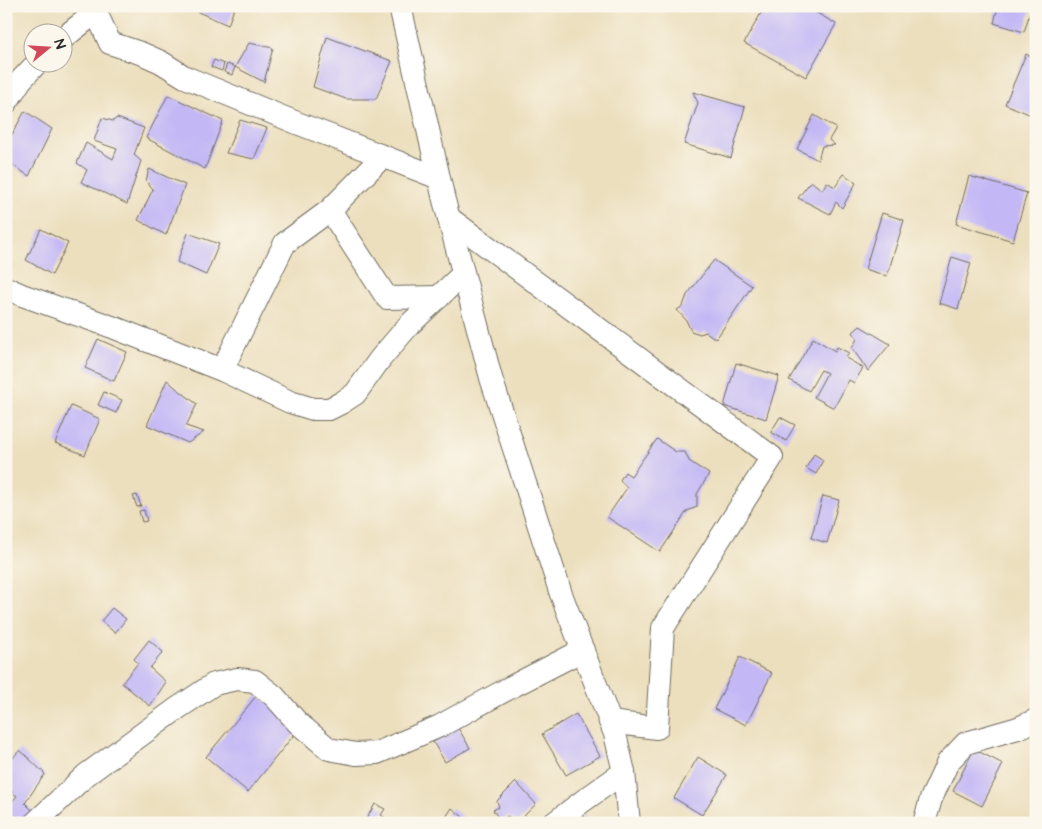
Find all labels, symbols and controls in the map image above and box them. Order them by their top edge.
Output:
north arrow [22,22,72,72]
text: N [49,37,70,52]

